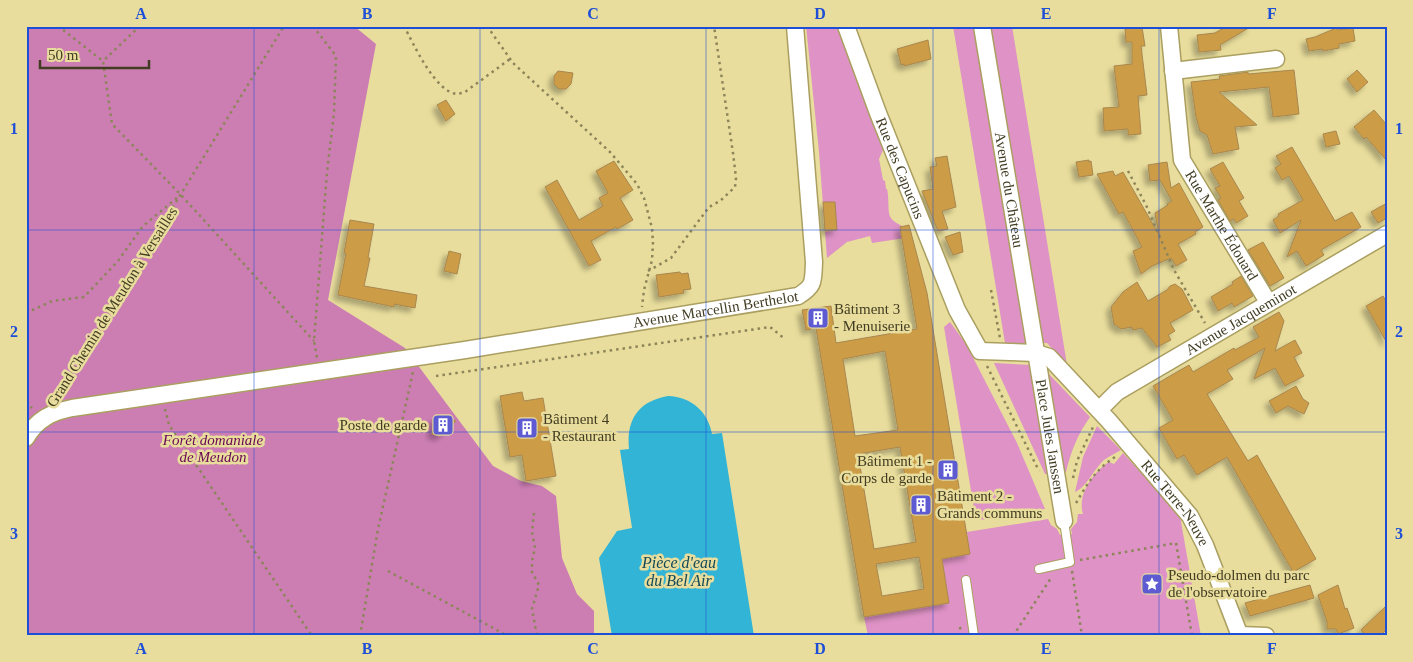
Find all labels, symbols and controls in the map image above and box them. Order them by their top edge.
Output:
text: A [135,5,147,22]
text: B [362,5,373,22]
text: C [587,5,599,22]
text: D [814,5,826,22]
text: E [1041,5,1051,22]
text: F [1267,5,1277,22]
scale bar [40,38,149,70]
text: 50 m [48,47,79,63]
street label: Rue des Capucins [873,115,928,221]
text: 1 [10,120,18,137]
text: 1 [1395,120,1403,137]
street label: Avenue du Château [992,131,1027,249]
street label: Rue Marthe Édouard [1182,167,1261,284]
street label: Grand Chemin de Meudon à Versailles [44,204,180,410]
street label: Avenue Jacqueminot [1183,281,1300,358]
street label: Avenue Marcellin Berthelot [632,288,800,331]
place label: Bâtiment 3 - Menuiserie [834,301,911,334]
building icon: Bâtiment 3 - Menuiserie [806,306,830,330]
text: 2 [10,323,18,340]
text: 2 [1395,323,1403,340]
street label: Place Jules Janssen [1033,378,1067,495]
place label: Bâtiment 4 - Restaurant [543,411,617,444]
building icon: Poste de garde [431,413,455,437]
building icon: Bâtiment 4 - Restaurant [515,416,539,440]
place label: Poste de garde [340,417,427,433]
park label: Forêt domaniale de Meudon [162,432,264,465]
place label: Bâtiment 1 - Corps de garde [841,453,932,486]
street label: Rue Terre-Neuve [1138,457,1212,549]
building icon: Bâtiment 1 - Corps de garde [936,458,960,482]
place label: Bâtiment 2 - Grands communs [937,488,1043,521]
building icon: Bâtiment 2 - Grands communs [909,493,933,517]
text: 3 [10,525,18,542]
text: 3 [1395,525,1403,542]
water label: Pièce d'eau du Bel Air [641,554,716,589]
place label: Pseudo-dolmen du parc de l'observatoire [1168,567,1310,600]
place icon: Pseudo-dolmen du parc de l'observatoire [1140,572,1164,596]
text: A [135,640,147,657]
text: B [362,640,373,657]
text: C [587,640,599,657]
text: D [814,640,826,657]
text: E [1041,640,1051,657]
text: F [1267,640,1277,657]

